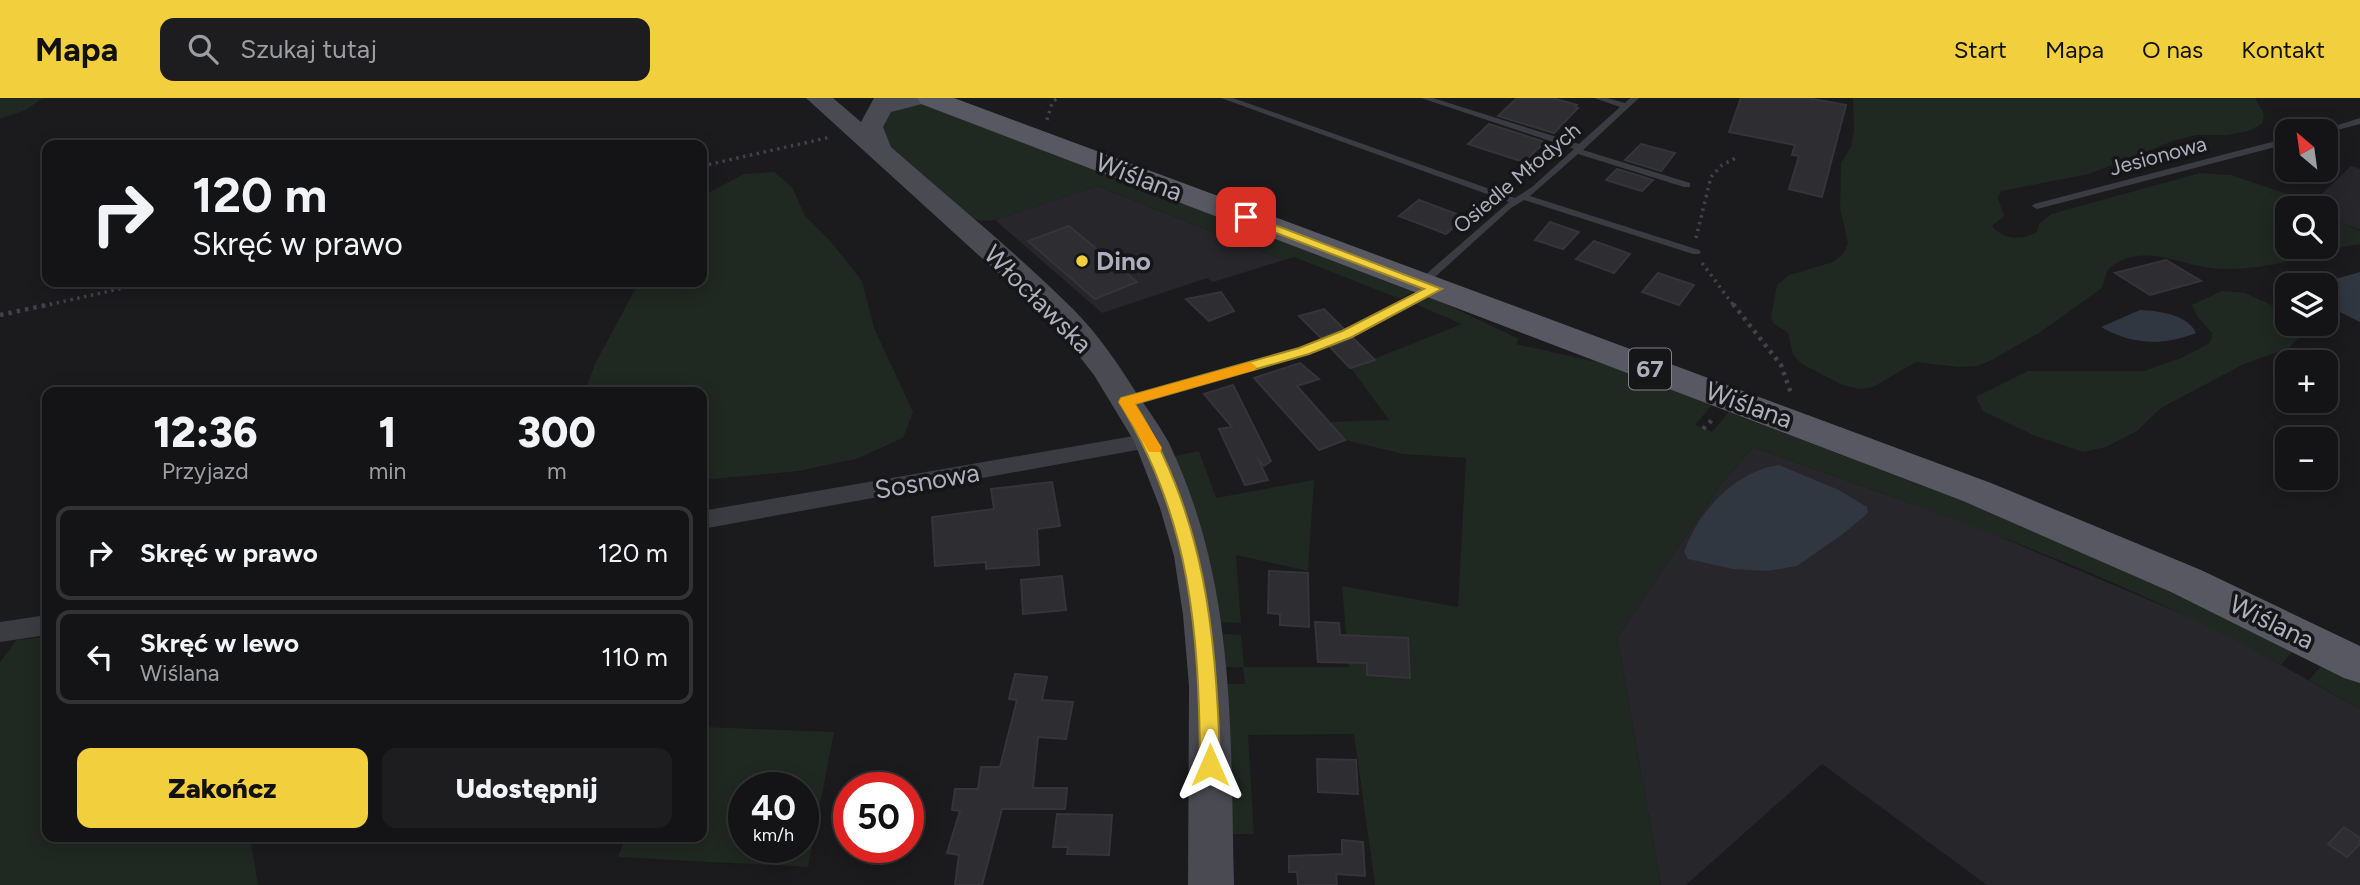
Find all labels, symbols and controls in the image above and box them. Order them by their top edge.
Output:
search box [160,18,650,81]
text: Mapa [35,30,118,69]
icon: search [184,30,222,68]
text: Szukaj tutaj [240,33,377,65]
text: Start [1954,35,2007,64]
text: Mapa [2045,35,2104,64]
text: O nas [2142,35,2203,64]
text: Kontakt [2241,35,2325,64]
street label: Osiedle Młodych [1448,117,1585,238]
north arrow [2275,119,2338,182]
map controls [2275,119,2338,490]
street label: Jesionowa [2106,131,2209,180]
street label: Wiślana [1091,146,1187,208]
text: 120 m [192,165,327,224]
icon: right [77,168,168,259]
pin [1216,187,1276,247]
button: search [2275,196,2338,259]
icon: arrive [1227,198,1265,236]
text: Skręć w prawo [192,225,403,263]
street label: Włocławska [977,238,1099,360]
place label: Dino [1096,245,1151,277]
marker: Dino [1074,253,1090,269]
button: layers [2275,273,2338,336]
road number: 67 [1629,348,1671,390]
button: + [2275,350,2338,413]
street label: Wiślana [1701,375,1797,435]
text: 12:36 [153,407,258,458]
text: 1 [379,407,396,458]
text: 300 [518,407,596,458]
button: − [2275,427,2338,490]
street label: Sosnowa [872,456,982,506]
text: Przyjazd [162,457,249,485]
text: min [369,457,406,485]
text: m [547,457,566,485]
icon: right [81,534,119,572]
text: Skręć w prawo [140,537,318,569]
text: 120 m [598,537,668,569]
street label: Wiślana [2225,588,2319,656]
text: Skręć w lewo [140,627,299,659]
icon: left [81,638,119,676]
text: 110 m [601,641,668,673]
text: Wiślana [140,659,220,687]
position arrow [1173,728,1247,802]
button: Zakończ [77,748,368,828]
button: Udostępnij [382,748,672,828]
speed limit sign: 50 [833,772,924,863]
text: 40 [751,787,796,829]
text: km/h [753,824,794,846]

